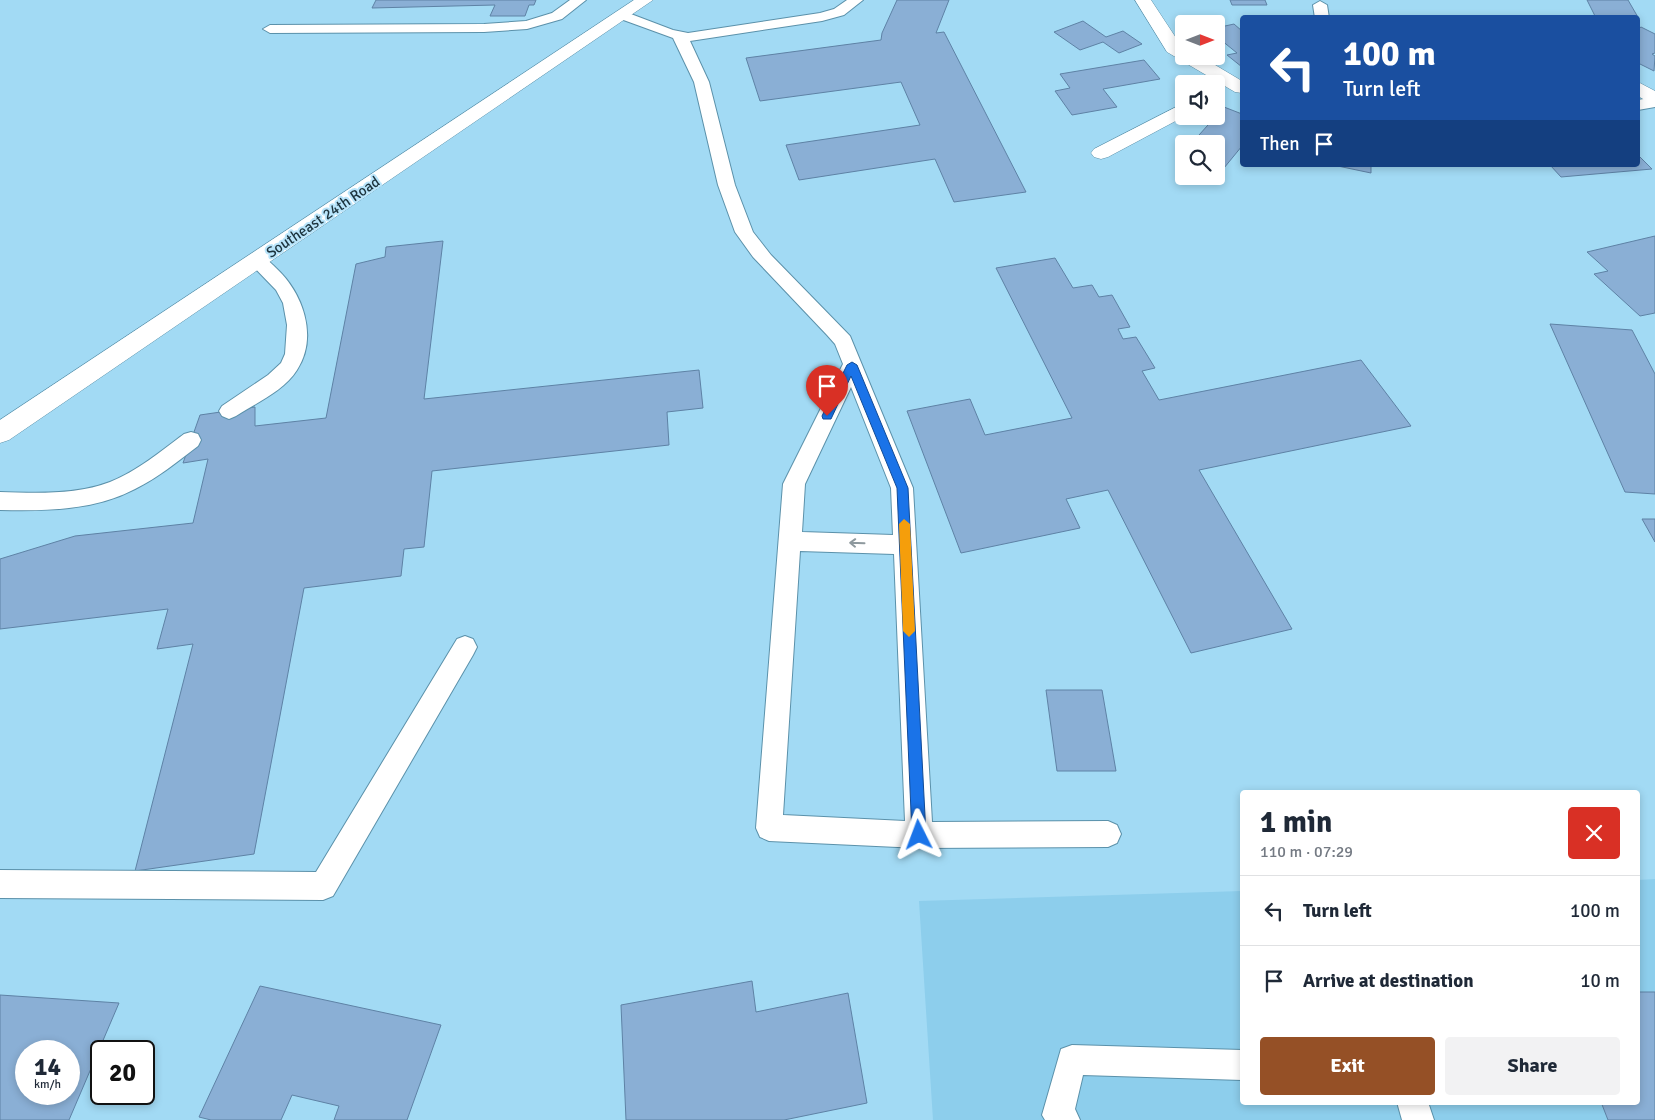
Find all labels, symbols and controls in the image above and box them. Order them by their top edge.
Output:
north arrow [1175,15,1225,65]
map controls [1175,15,1225,185]
text: 100 m [1343,32,1436,75]
icon: left [1260,35,1325,100]
button: sound [1175,75,1225,125]
text: Turn left [1343,75,1421,102]
icon: arrive [1310,130,1338,158]
text: Then [1260,132,1300,156]
button: search [1175,135,1225,185]
street label: Southeast 24th Road [263,172,383,262]
pin [806,365,848,416]
icon: arrive [813,372,841,400]
one-way arrow [849,539,865,548]
text: 1 min [1260,804,1332,841]
button: close [1568,807,1620,859]
position arrow [892,808,944,860]
text: 110 m · 07:29 [1260,842,1353,862]
icon: left [1260,897,1288,925]
text: Turn left [1303,899,1372,923]
text: 100 m [1570,899,1620,923]
icon: arrive [1260,967,1288,995]
text: Arrive at destination [1303,969,1474,993]
text: 10 m [1580,969,1620,993]
button: Exit [1260,1037,1435,1095]
button: Share [1445,1037,1620,1095]
speed limit sign: 20 [90,1040,155,1105]
text: 14 [34,1051,61,1082]
text: km/h [34,1077,61,1092]

